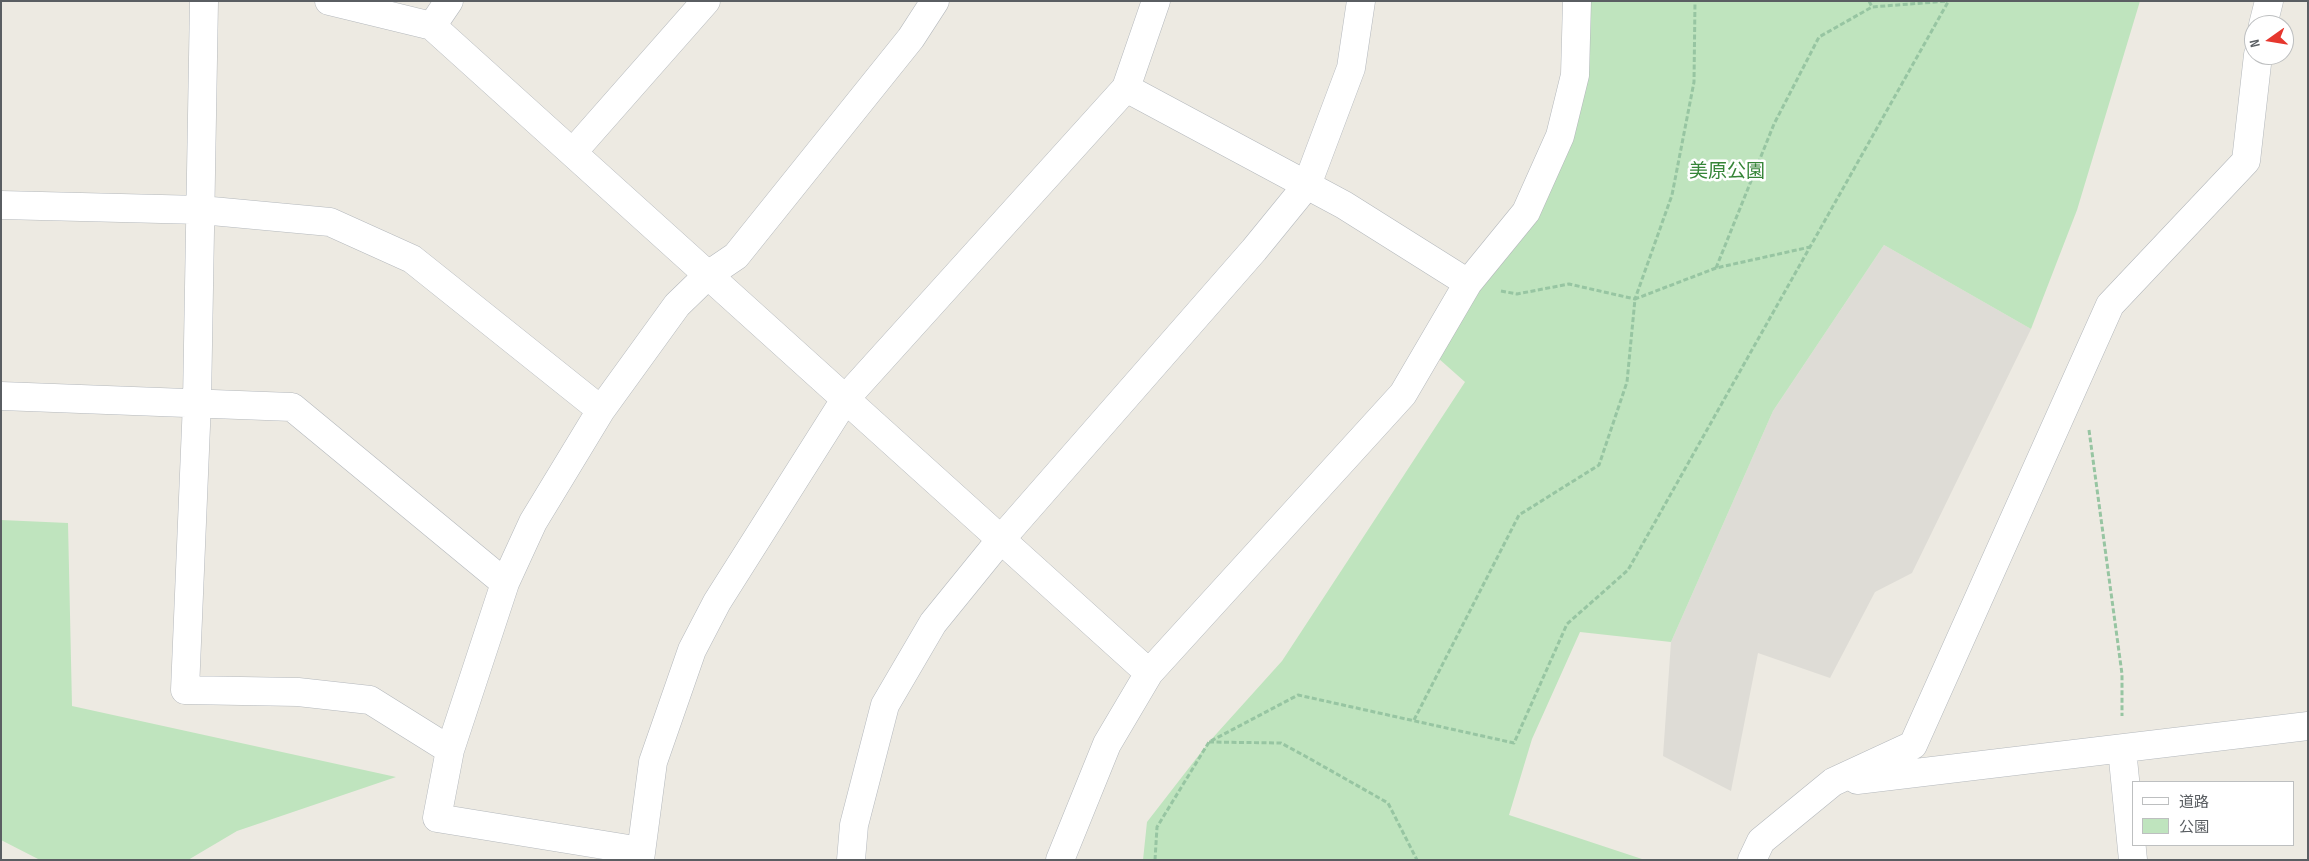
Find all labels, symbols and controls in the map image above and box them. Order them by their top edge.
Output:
north arrow [2244,15,2294,65]
text: N [2246,38,2264,49]
park label: 美原公園 [1689,161,1765,183]
legend [2132,781,2294,846]
text: 道路 [2179,793,2209,812]
text: 公園 [2179,818,2209,837]

